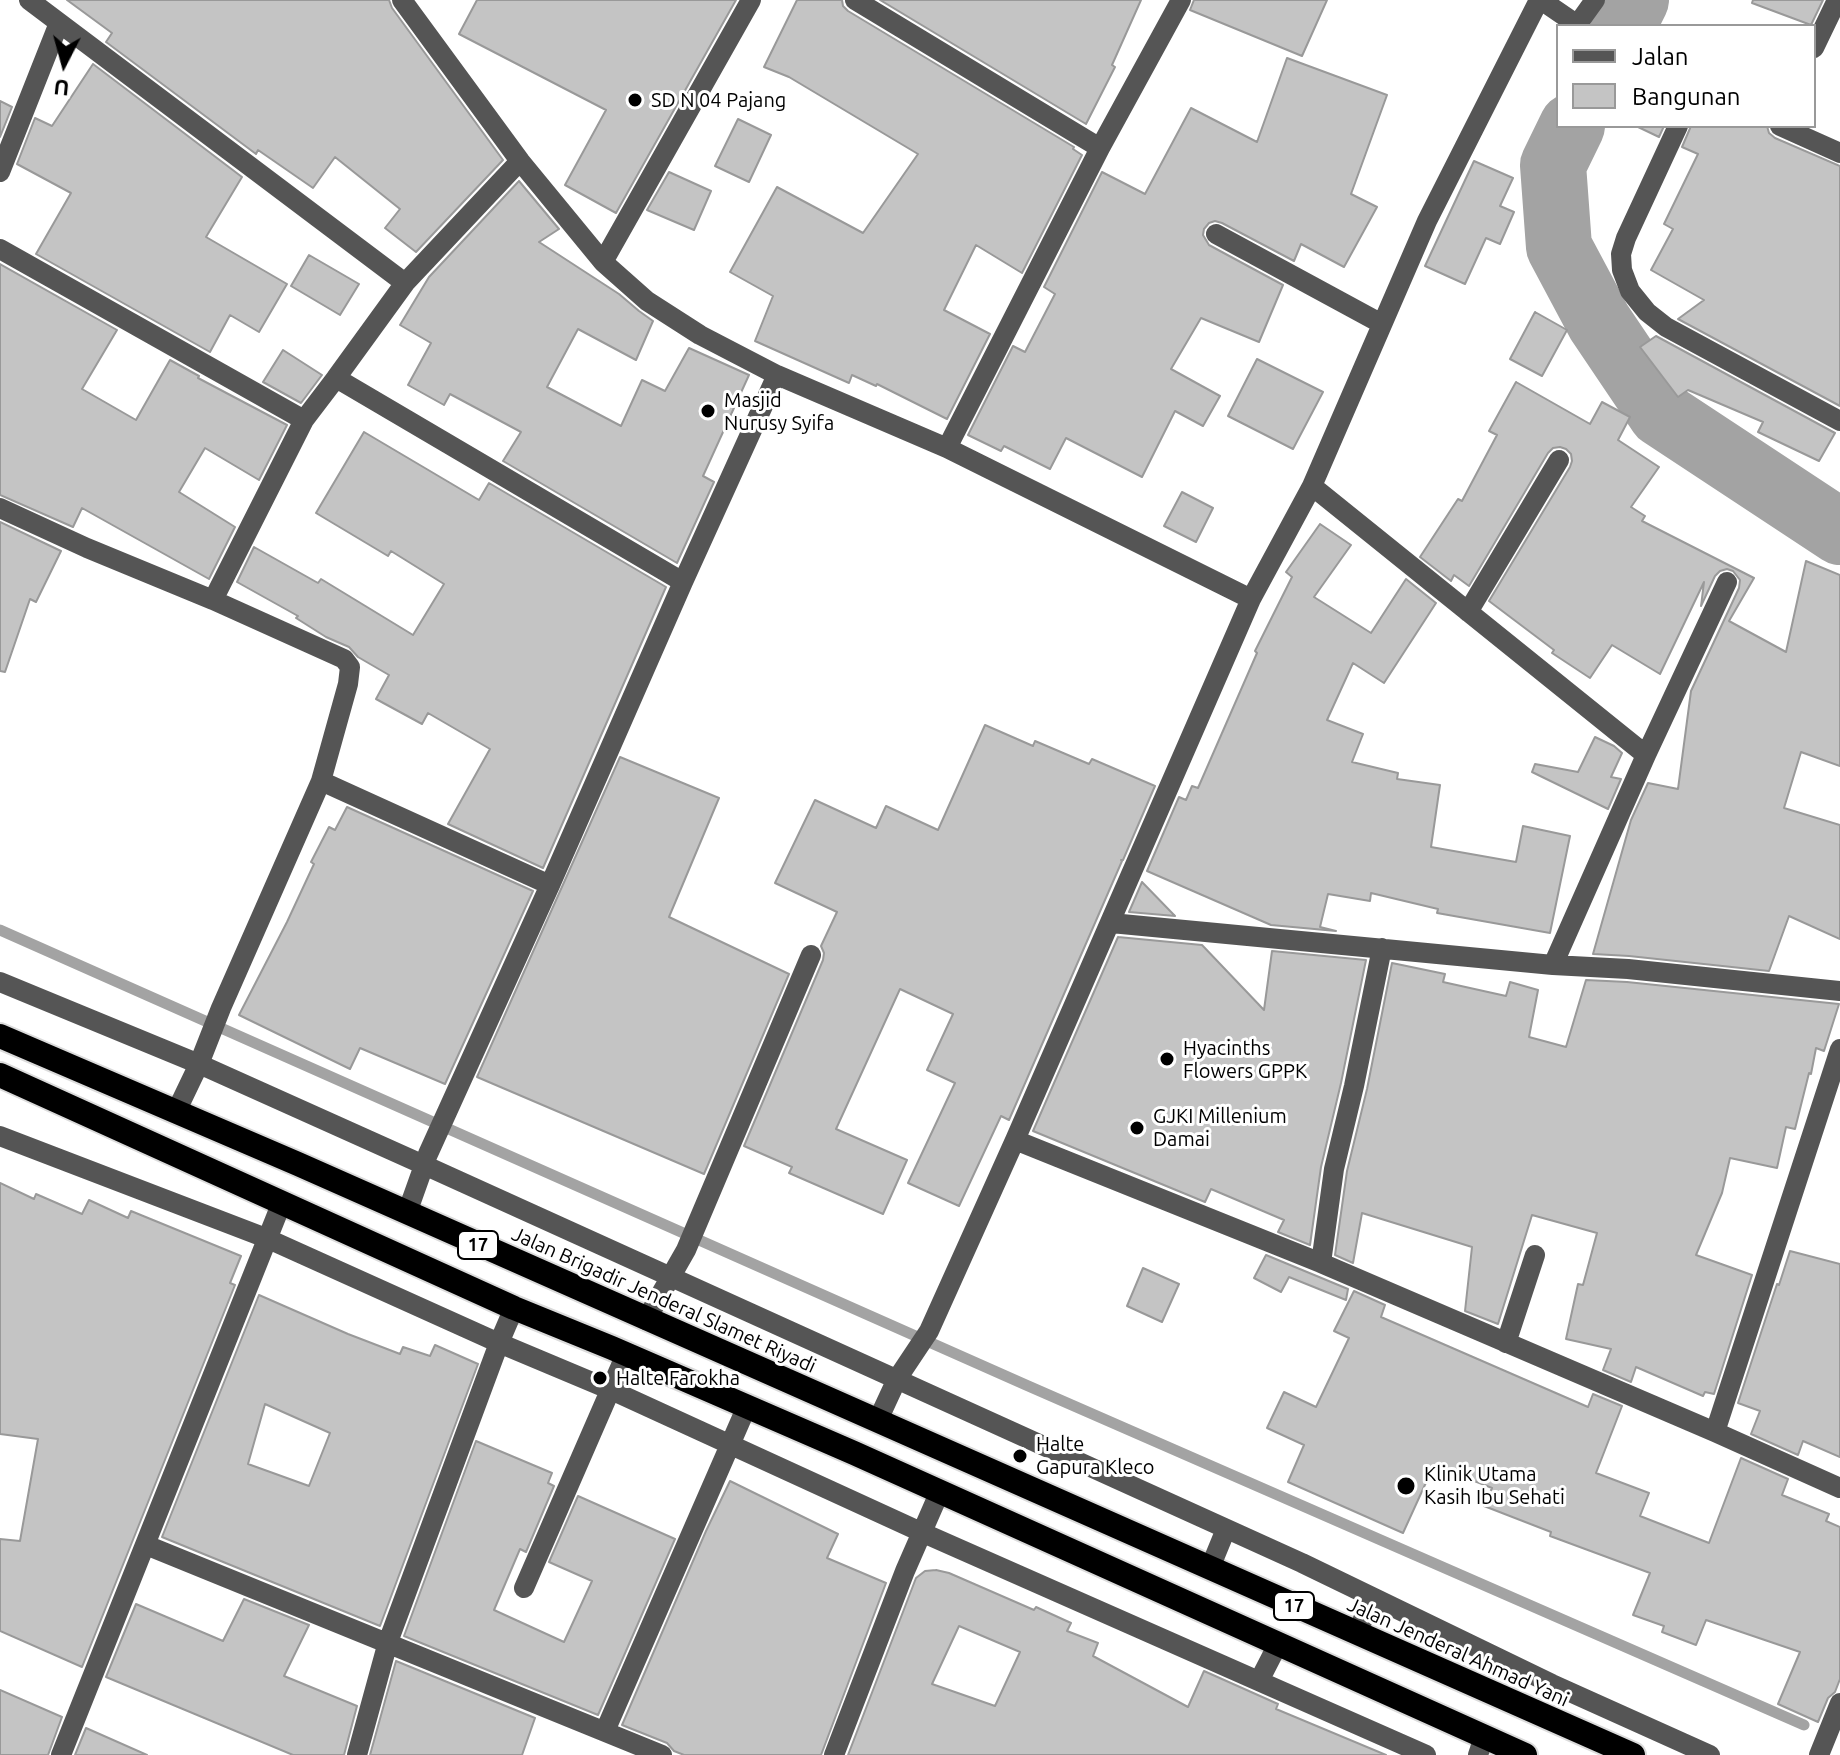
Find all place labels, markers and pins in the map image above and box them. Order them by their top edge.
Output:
place label: SD N 04 Pajang [651,88,786,112]
marker: SD N 04 Pajang [626,91,644,109]
place label: Masjid Nurusy Syifa [724,388,834,435]
marker: Masjid Nurusy Syifa [699,402,717,420]
place label: Hyacinths Flowers GPPK [1183,1036,1307,1083]
marker: Hyacinths Flowers GPPK [1158,1050,1176,1068]
place label: GJKI Millenium Damai [1153,1104,1287,1151]
marker: GJKI Millenium Damai [1128,1119,1146,1137]
place label: Halte Farokha [616,1366,740,1390]
marker: Halte Farokha [591,1369,609,1387]
place label: Halte Gapura Kleco [1036,1432,1154,1479]
marker: Halte Gapura Kleco [1011,1447,1029,1465]
place label: Klinik Utama Kasih Ibu Sehati [1424,1462,1565,1509]
marker: Klinik Utama Kasih Ibu Sehati [1395,1475,1417,1497]

